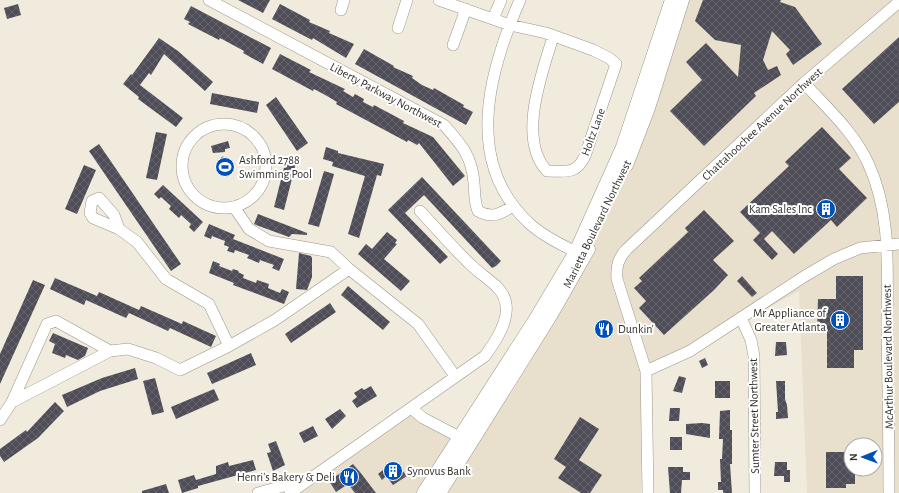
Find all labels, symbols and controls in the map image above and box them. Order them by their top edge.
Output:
street label: Liberty Parkway Northwest [328,60,444,131]
street label: Chattahoochee Avenue Northwest [700,65,824,183]
street label: Holtz Lane [579,107,607,157]
place label: Ashford 2788 Swimming Pool [239,154,312,180]
sports icon: Ashford 2788 Swimming Pool [214,156,236,178]
street label: Marietta Boulevard Northwest [561,158,633,290]
building icon: Kam Sales Inc [815,198,837,220]
place label: Kam Sales Inc [749,203,812,215]
street label: McArthur Boulevard Northwest [881,284,895,430]
place label: Mr Appliance of Greater Atlanta [753,307,827,333]
building icon: Mr Appliance of Greater Atlanta [829,309,851,331]
restaurant icon: Dunkin' [593,318,615,340]
place label: Dunkin' [618,323,654,335]
street label: Sumter Street Northwest [747,358,761,474]
north arrow [843,437,883,477]
text: N [848,453,859,461]
building icon: Synovus Bank [382,460,404,482]
place label: Synovus Bank [407,465,471,478]
restaurant icon: Henri's Bakery & Deli [338,466,360,488]
place label: Henri's Bakery & Deli [237,471,335,484]

